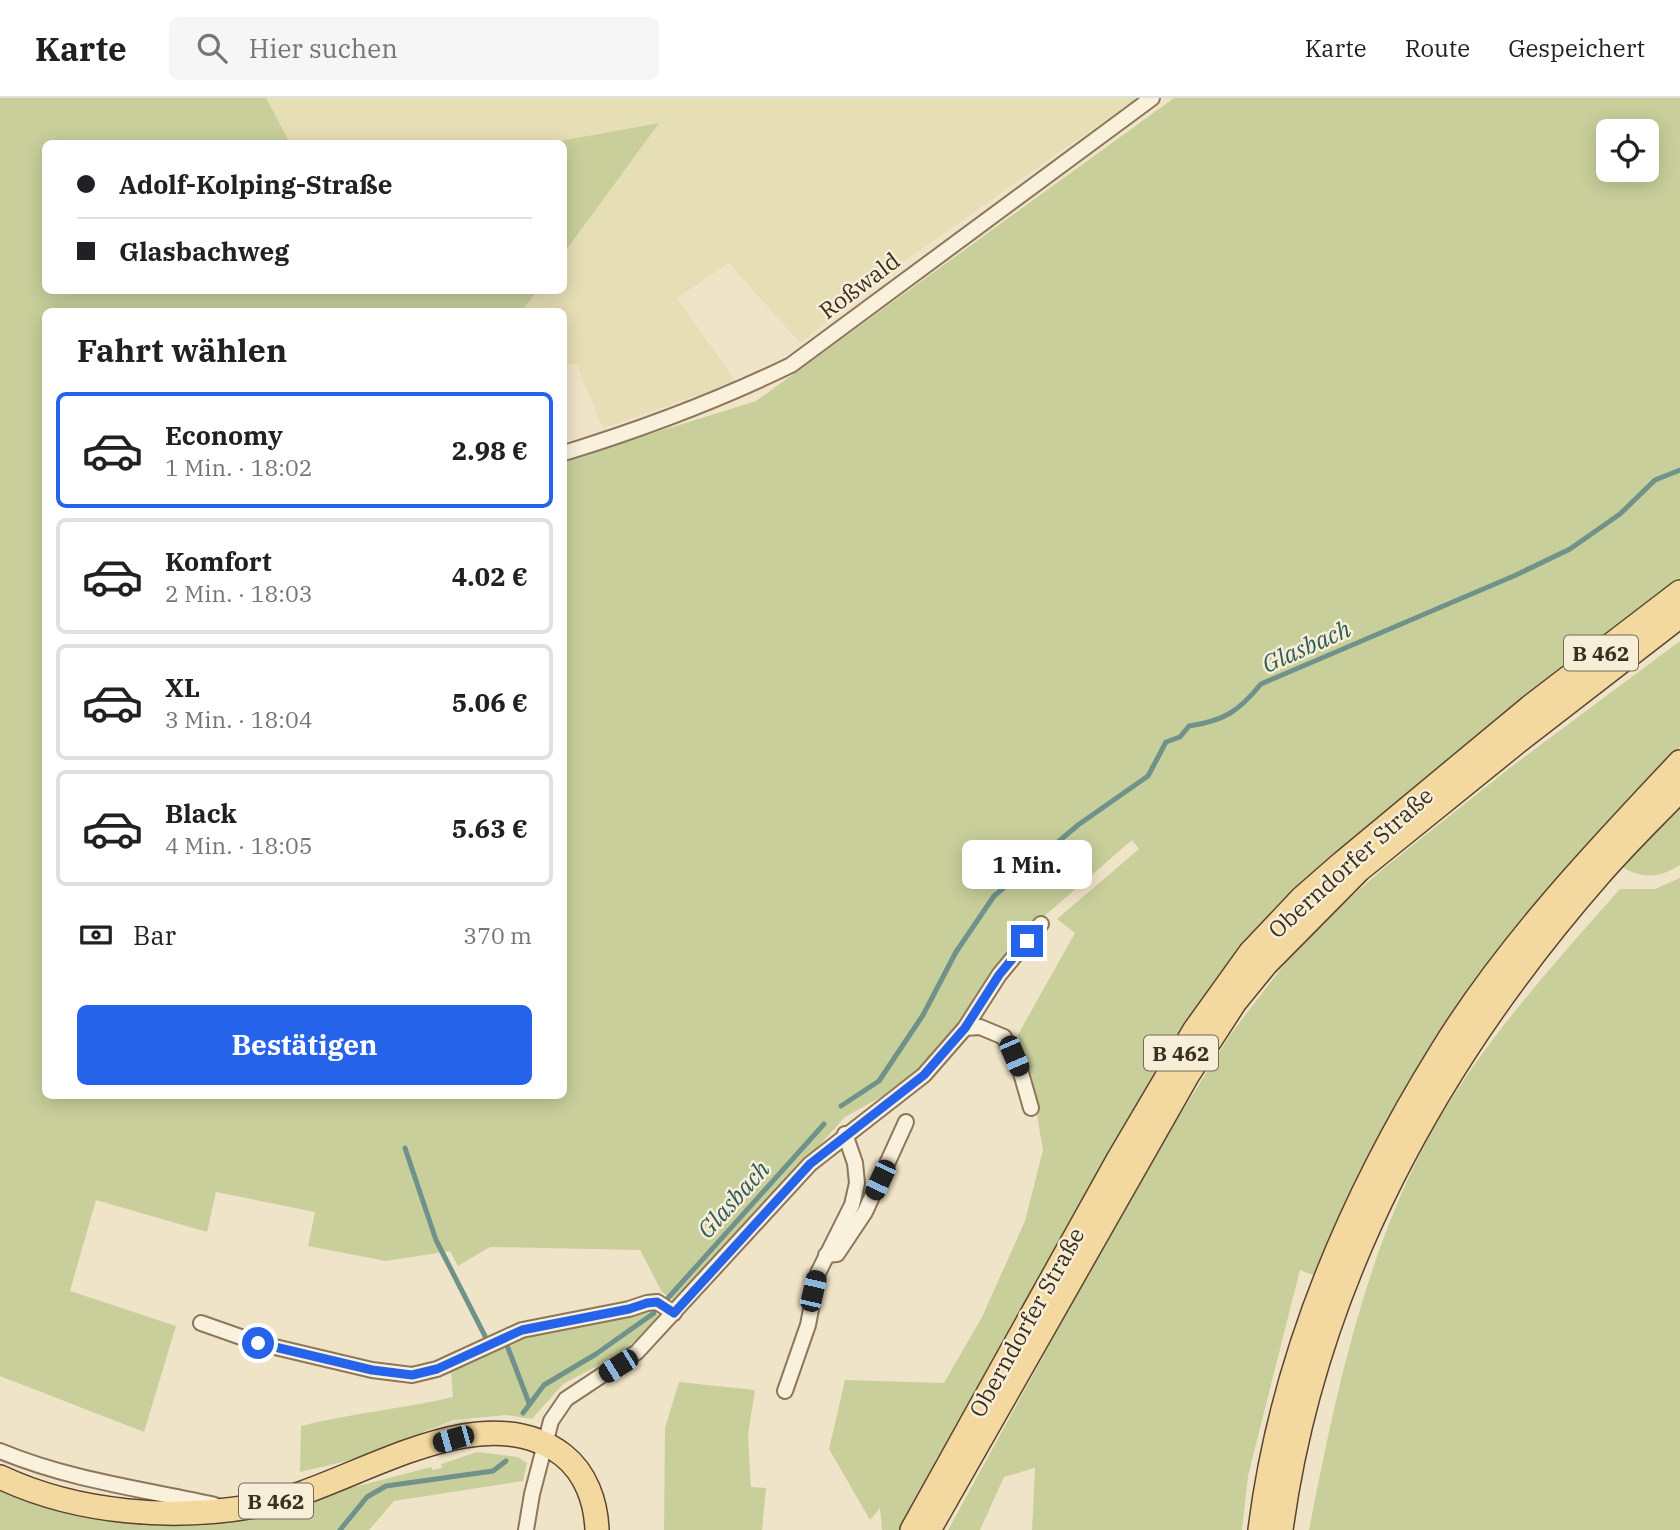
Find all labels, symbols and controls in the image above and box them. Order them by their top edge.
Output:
search box [169,17,659,80]
text: Karte [35,27,127,70]
icon: search [193,29,231,67]
text: Hier suchen [249,31,398,65]
text: Karte [1305,32,1367,64]
text: Route [1405,32,1470,64]
text: Gespeichert [1508,32,1645,64]
map controls [1596,119,1659,182]
button: locate [1596,119,1659,182]
text: Adolf-Kolping-Straße [119,167,392,201]
text: Glasbachweg [119,234,289,268]
street label: Roßwald [813,245,905,325]
text: Fahrt wählen [77,329,287,371]
text: Economy [165,418,283,452]
icon: car [81,419,144,482]
text: 2.98 € [452,433,528,467]
text: 1 Min. · 18:02 [165,452,312,482]
text: Komfort [165,544,272,578]
icon: car [81,545,144,608]
text: 4.02 € [452,559,528,593]
text: 2 Min. · 18:03 [165,578,312,608]
water label: Glasbach [1257,612,1355,680]
road number: B 462 [1564,636,1638,670]
text: XL [165,670,200,704]
icon: car [81,671,144,734]
text: 5.06 € [452,685,528,719]
text: 3 Min. · 18:04 [165,704,312,734]
street label: Oberndorfer Straße [1261,780,1439,944]
text: Black [165,796,237,830]
icon: car [81,797,144,860]
text: 5.63 € [452,811,528,845]
text: 4 Min. · 18:05 [165,830,312,860]
callout: 1 Min. [962,840,1092,888]
text: 1 Min. [992,849,1062,879]
icon: cash [77,916,115,954]
text: Bar [133,918,176,952]
text: 370 m [463,920,532,950]
route end [1011,925,1043,957]
button: Bestätigen [77,1005,532,1085]
car [997,1033,1032,1079]
road number: B 462 [1144,1035,1218,1070]
water label: Glasbach [690,1153,776,1245]
car [862,1157,899,1203]
street label: Oberndorfer Straße [961,1222,1091,1422]
car [799,1268,828,1314]
route start [242,1327,274,1359]
car [595,1346,642,1386]
car [430,1423,477,1455]
road number: B 462 [239,1484,313,1518]

